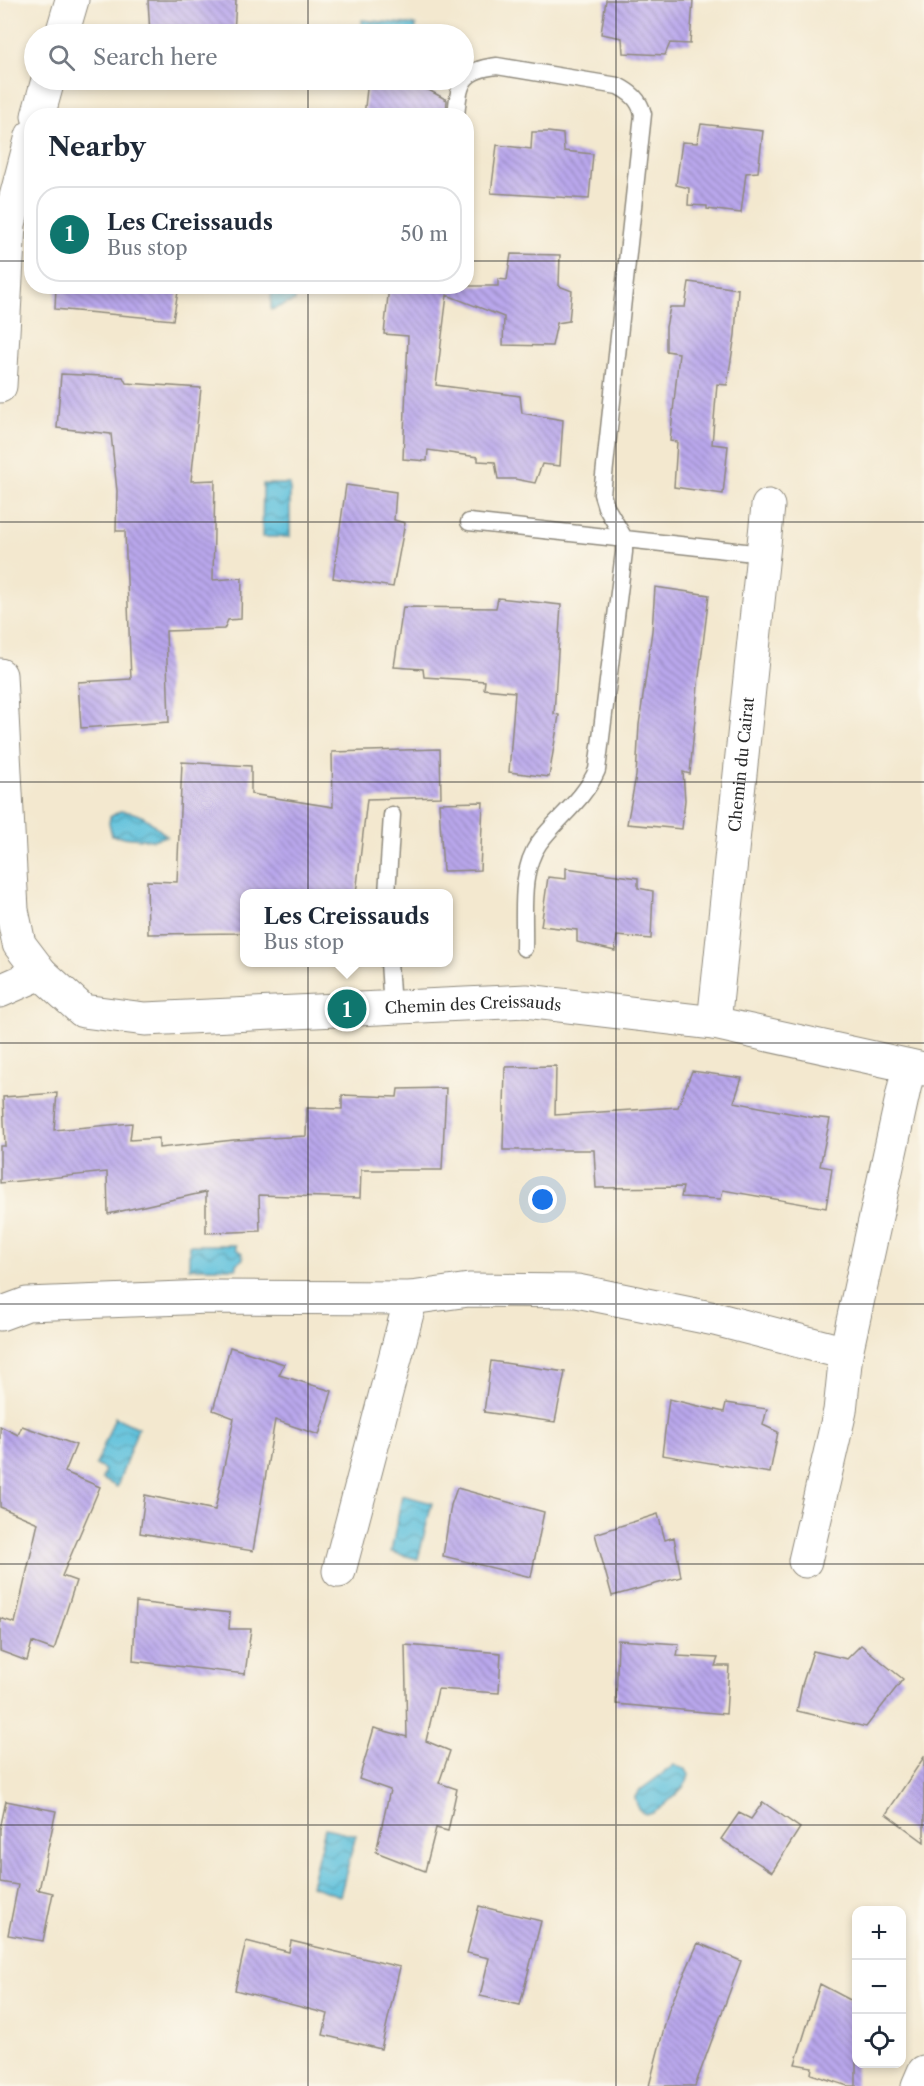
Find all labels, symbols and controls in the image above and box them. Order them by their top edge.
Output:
search box [24,24,474,90]
icon: search [45,41,78,74]
text: Search here [93,44,218,71]
text: Nearby [48,131,146,163]
text: Les Creissauds [107,209,273,236]
text: 1 [65,222,74,246]
text: 50 m [401,222,448,246]
text: Bus stop [107,236,188,260]
street label: Chemin du Cairat [724,696,758,833]
popup [240,889,453,967]
text: Les Creissauds [264,903,429,930]
text: Bus stop [264,930,344,954]
pin: 1 [328,986,366,1032]
street label: Chemin des Creissauds [384,991,562,1018]
your location [528,1185,557,1214]
map controls [852,1906,906,2068]
button: + [852,1906,906,1960]
button: − [852,1960,906,2014]
button: locate [852,2014,906,2068]

